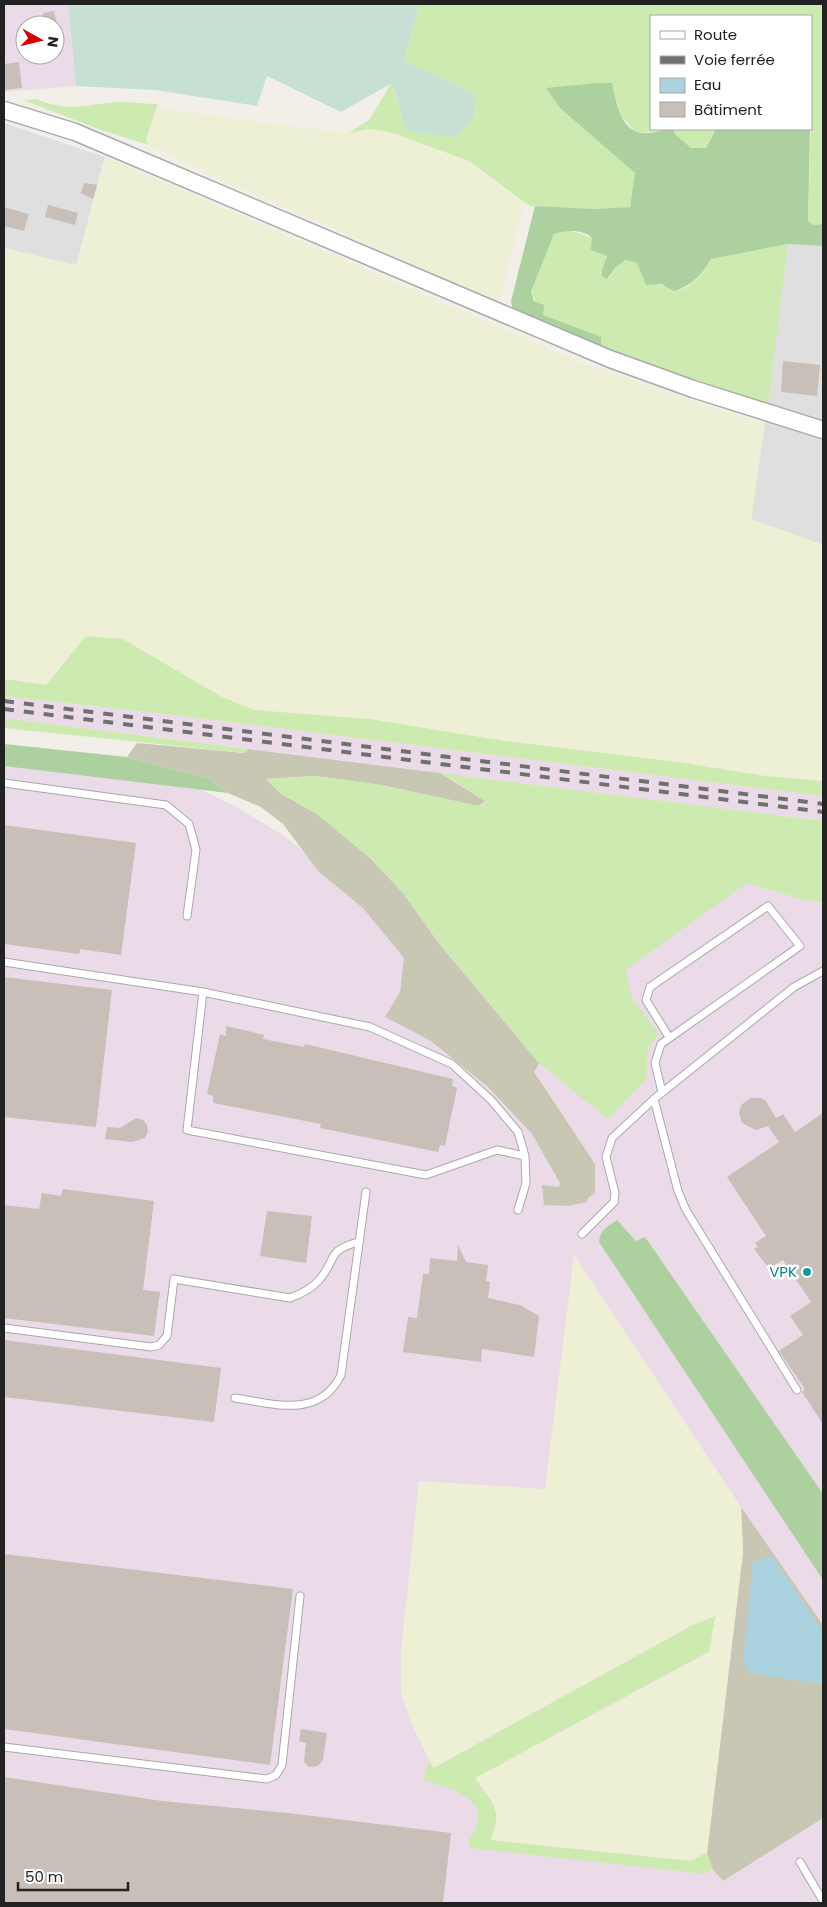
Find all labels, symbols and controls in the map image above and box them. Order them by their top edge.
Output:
north arrow [15,15,65,65]
legend [650,15,812,130]
text: Route [694,24,737,45]
text: N [42,35,64,48]
text: Voie ferrée [694,49,775,70]
text: Eau [694,74,721,95]
text: Bâtiment [694,99,762,120]
place label: VPK [769,1261,797,1282]
marker: VPK [801,1266,813,1278]
scale bar [18,1860,128,1892]
text: 50 m [25,1866,63,1887]

